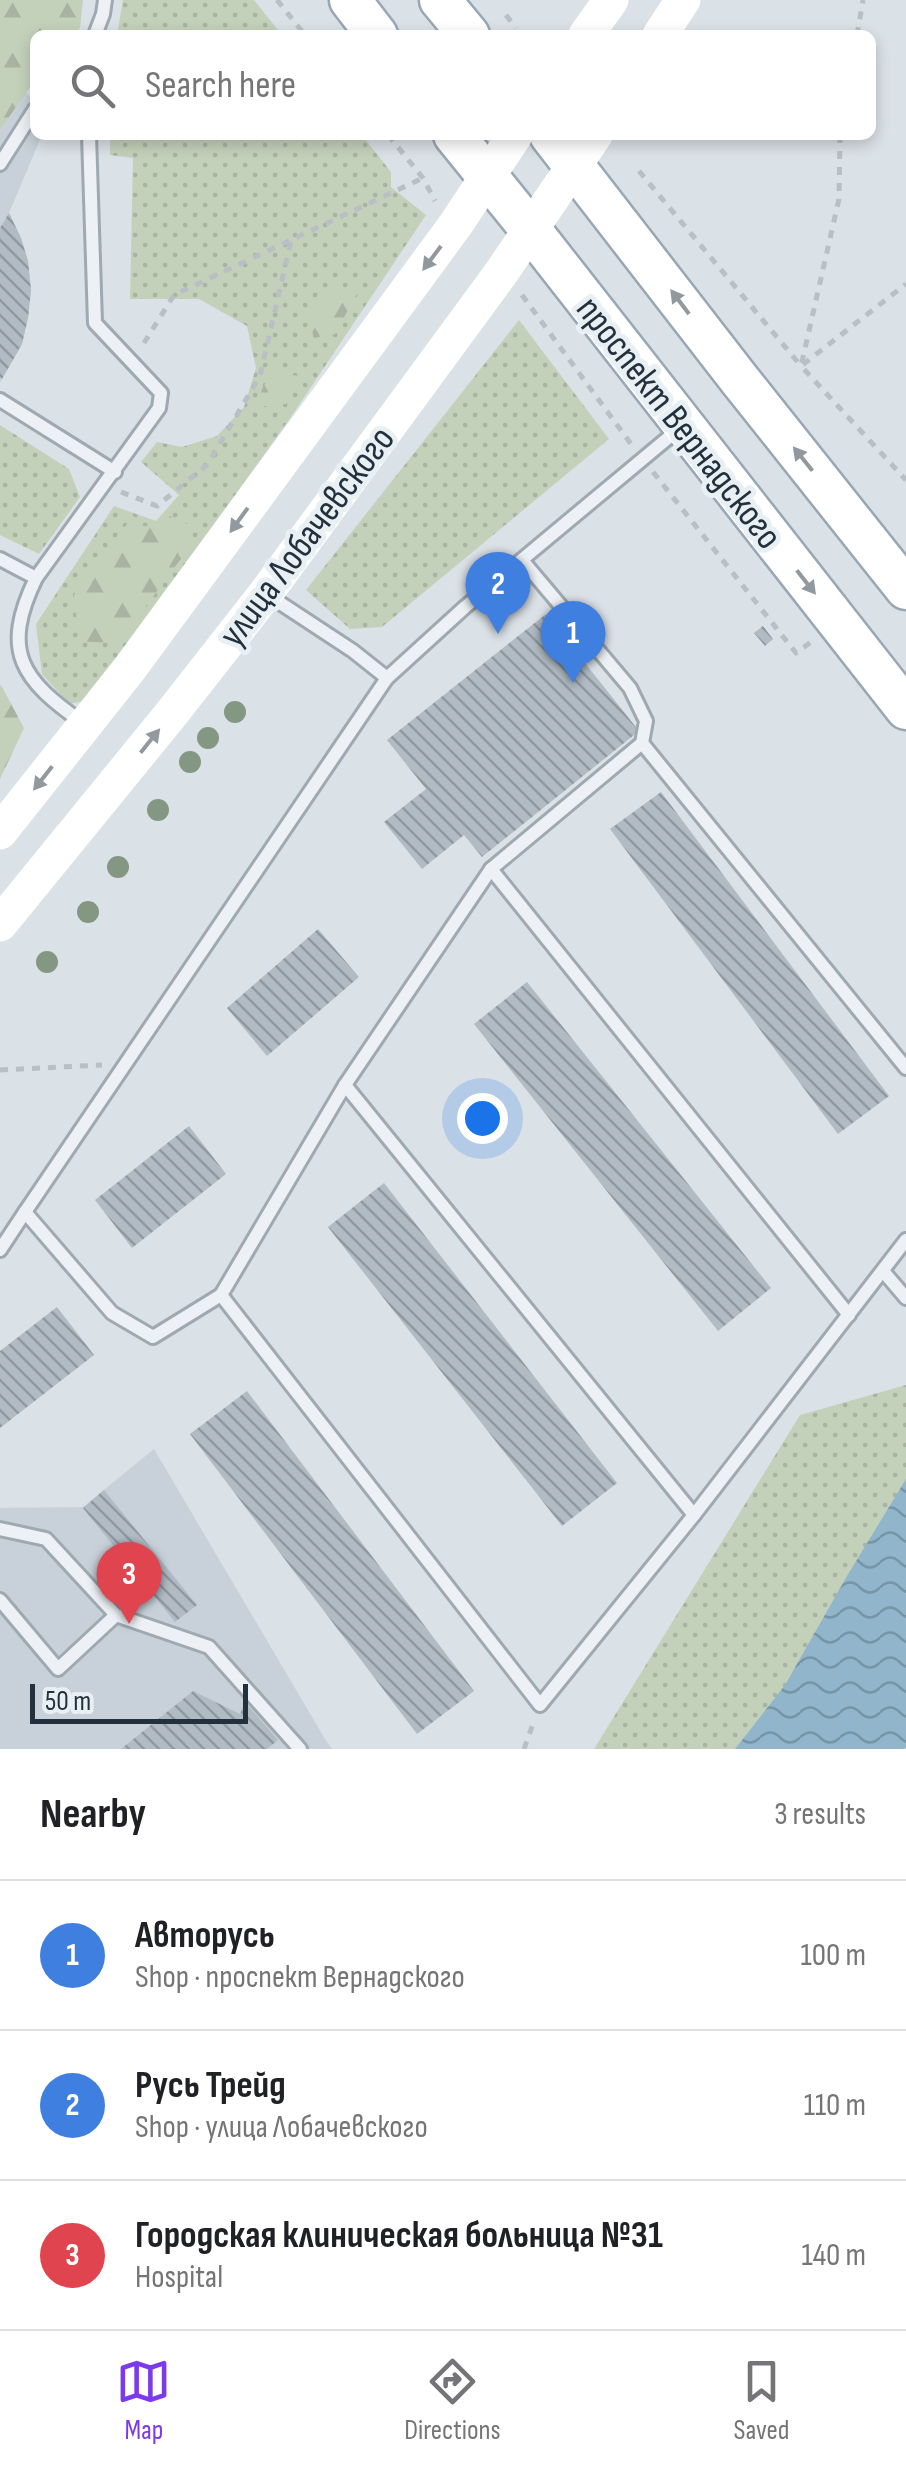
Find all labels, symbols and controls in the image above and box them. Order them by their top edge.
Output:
search box [30,30,876,140]
icon: search [65,58,120,113]
text: Search here [145,63,296,108]
one-way arrow [422,245,442,271]
street label: проспект Вернадского [566,288,791,558]
one-way arrow [670,289,691,315]
street label: улица Лобачевского [210,418,405,656]
one-way arrow [792,446,813,472]
one-way arrow [230,506,249,533]
pin: 2 [466,552,530,634]
one-way arrow [795,569,816,595]
pin: 1 [540,600,606,683]
one-way arrow [139,728,160,753]
one-way arrow [32,765,53,791]
your location [457,1093,508,1144]
pin: 3 [96,1542,162,1624]
scale bar [30,1679,248,1724]
text: 50 m [45,1685,91,1718]
text: Nearby [40,1789,146,1840]
text: 3 results [774,1795,866,1834]
text: Авторусь [135,1913,275,1958]
text: 1 [66,1936,79,1975]
text: 100 m [801,1936,866,1975]
text: Shop · проспект Вернадского [135,1958,465,1997]
text: Русь Трейд [135,2063,286,2108]
text: 2 [65,2086,80,2125]
text: 110 m [804,2086,866,2125]
text: Shop · улица Лобачевского [135,2108,428,2147]
text: Городская клиническая больница №31 [135,2213,663,2258]
text: 3 [65,2236,80,2275]
text: 140 m [802,2236,866,2275]
text: Hospital [135,2258,223,2297]
tab: Map [116,2354,171,2447]
tab: Directions [404,2354,501,2447]
tab: Saved [733,2354,790,2447]

